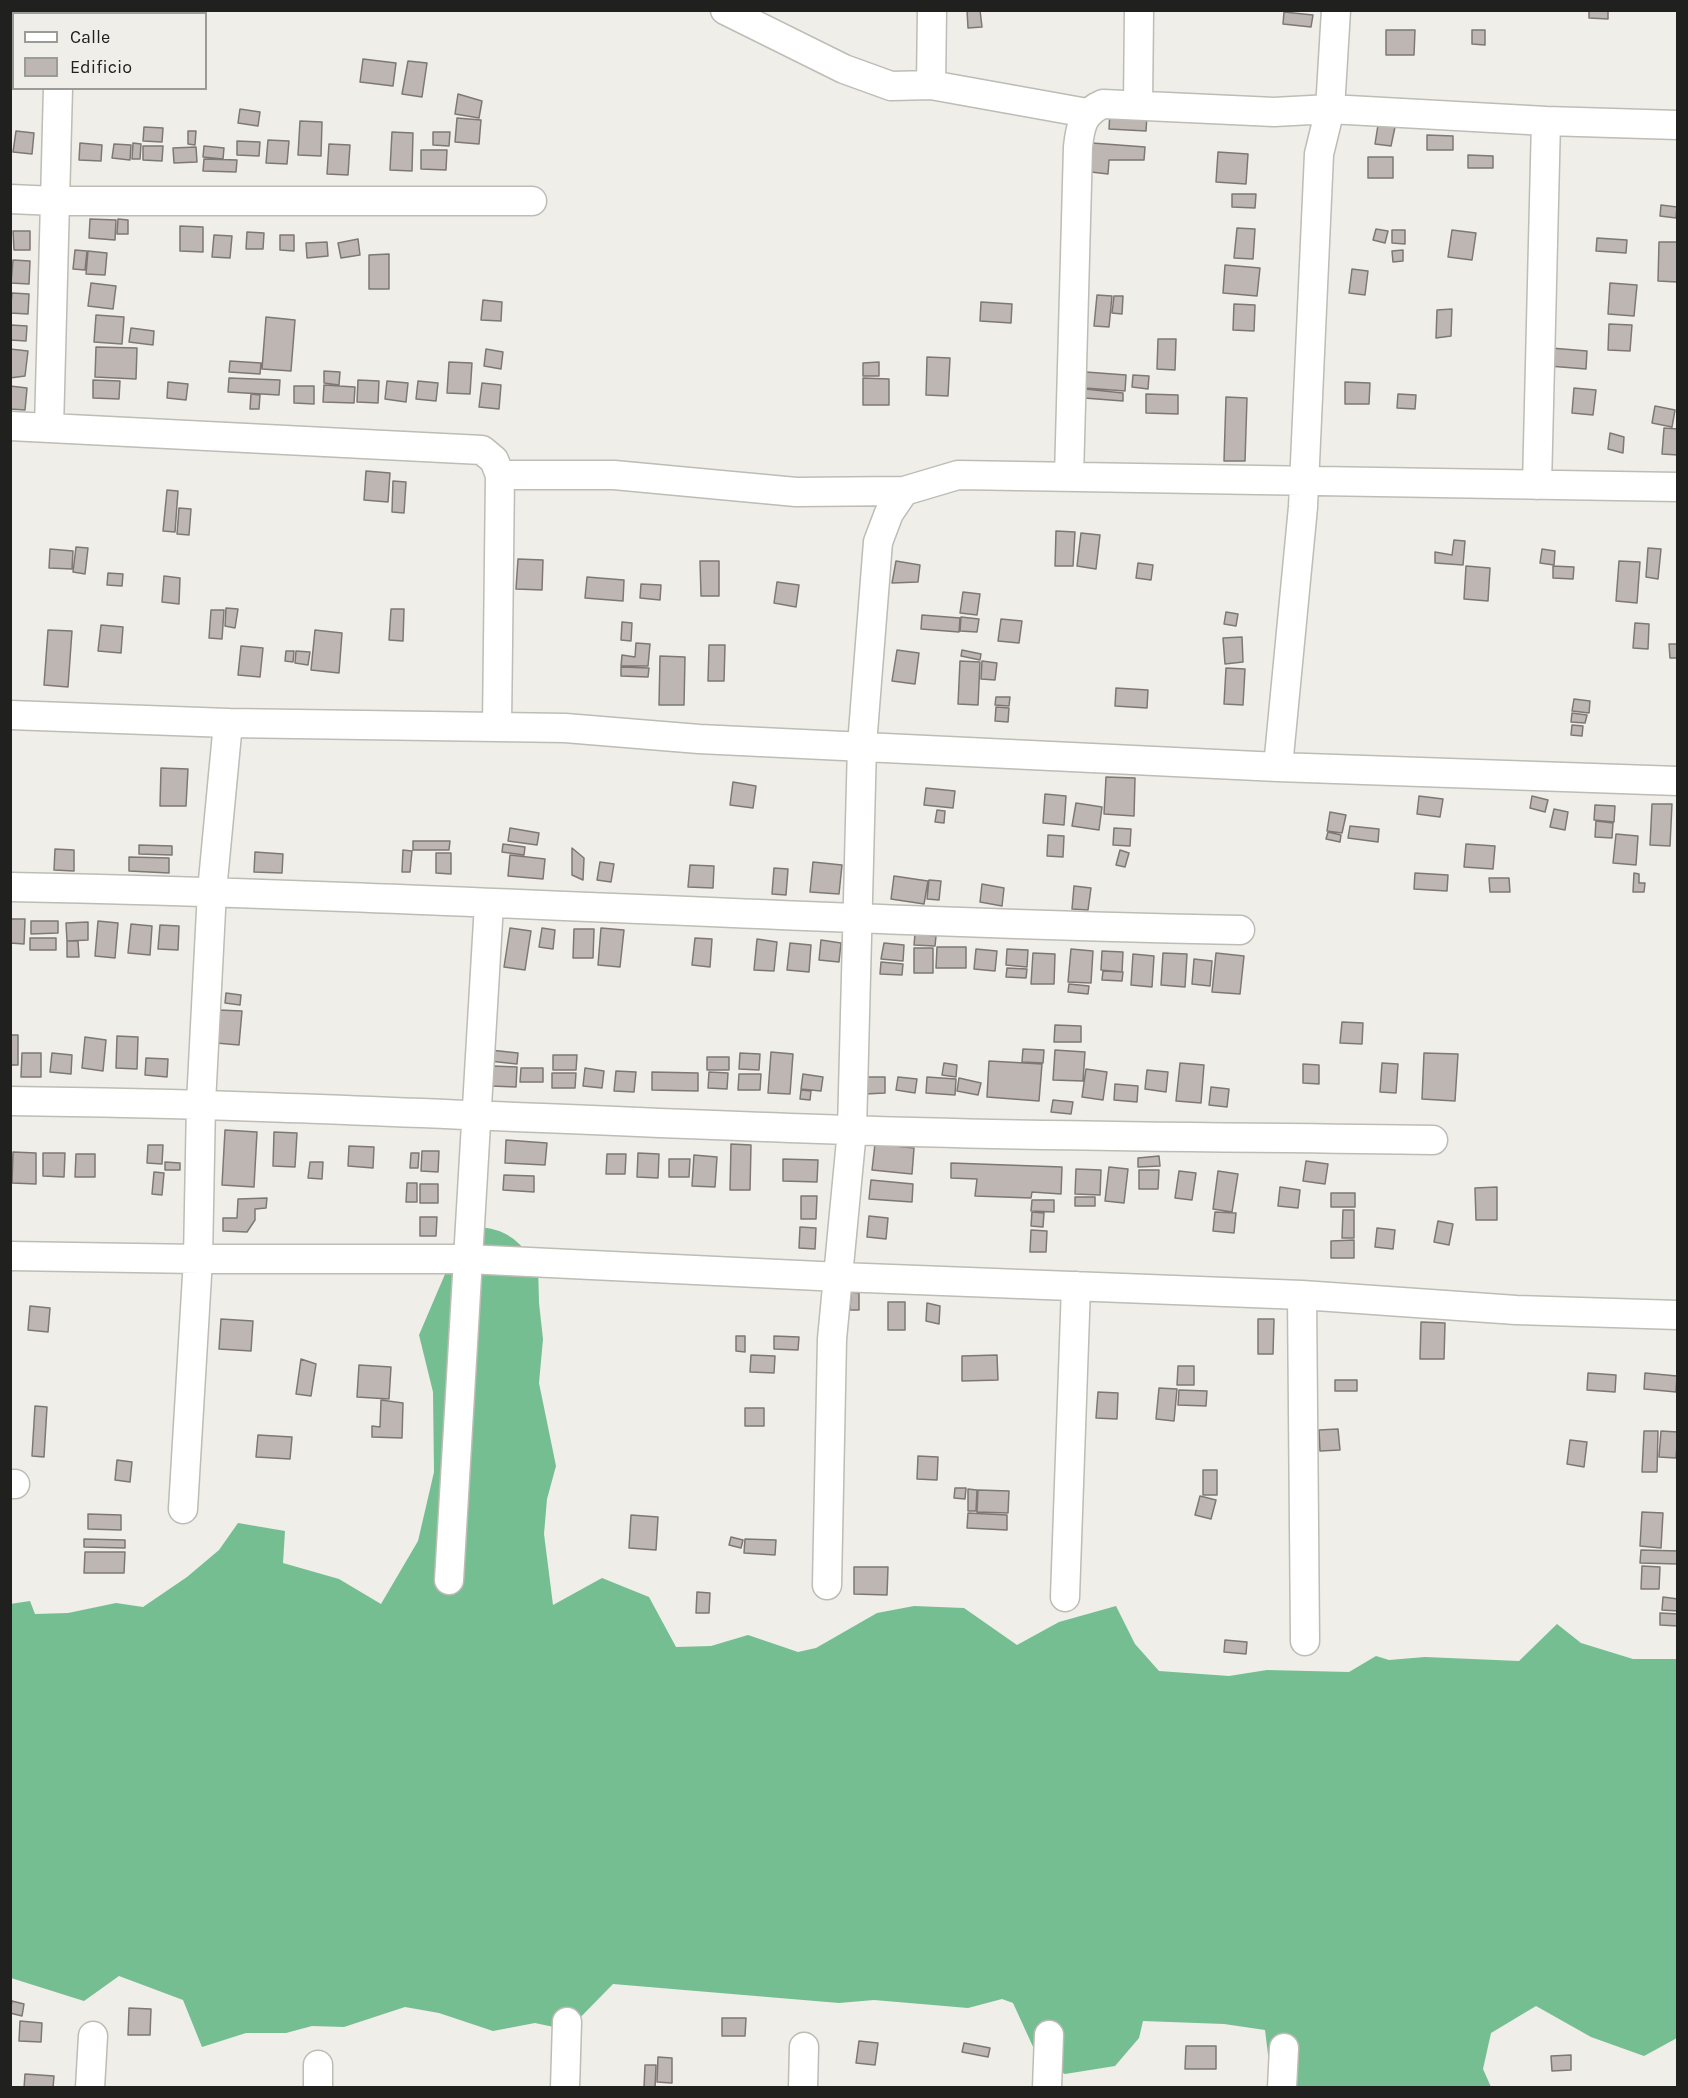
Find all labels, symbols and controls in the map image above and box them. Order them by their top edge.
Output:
legend [12,12,207,90]
text: Calle [70,26,110,48]
text: Edificio [70,56,132,78]

